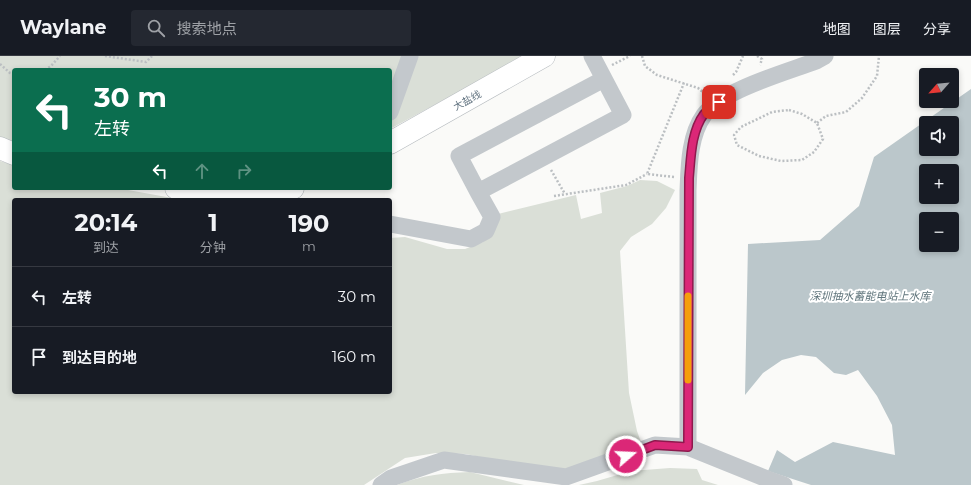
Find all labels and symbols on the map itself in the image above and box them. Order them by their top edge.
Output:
north arrow [919,68,959,108]
pin [702,85,736,119]
street label: 大盐线 [451,87,484,113]
water label: 深圳抽水蓄能电站上水库 [810,289,932,303]
position arrow [605,435,647,477]

